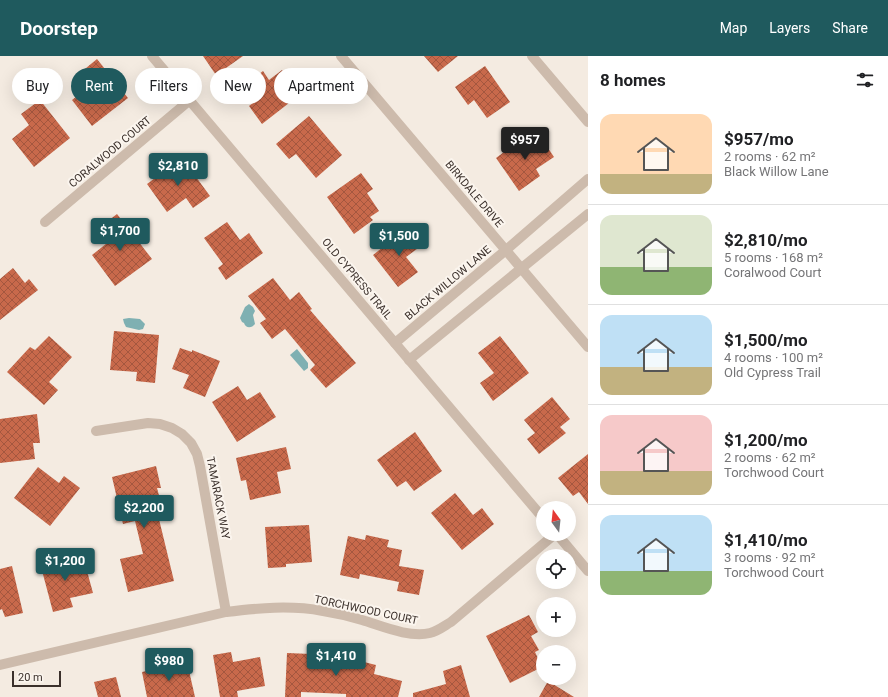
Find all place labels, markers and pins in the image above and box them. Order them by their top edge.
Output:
pin: $957 [501,127,549,161]
pin: $2,810 [145,153,211,187]
pin: $1,700 [87,218,153,252]
pin: $1,500 [366,223,432,257]
pin: $2,200 [111,495,177,529]
pin: $1,200 [32,548,98,582]
pin: $1,410 [303,643,369,677]
pin: $980 [145,648,193,682]

